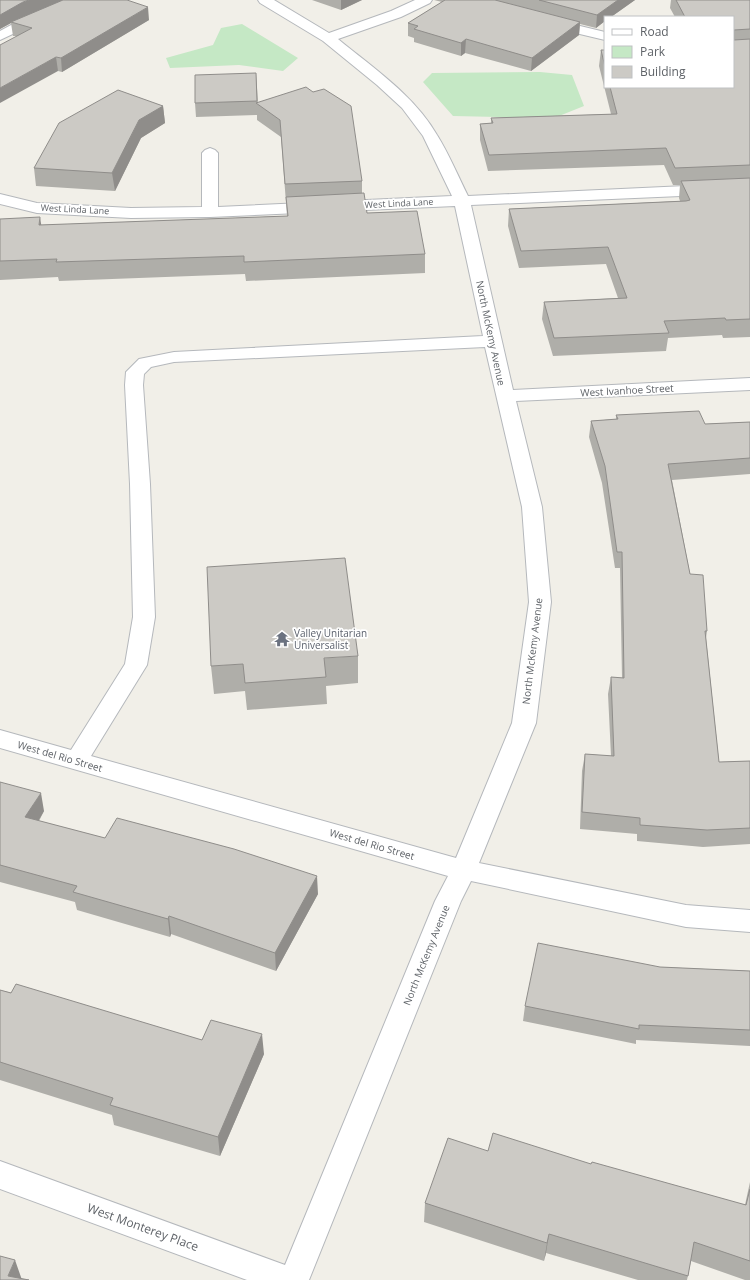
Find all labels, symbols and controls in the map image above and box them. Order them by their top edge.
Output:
legend [604,16,734,88]
text: Road [640,23,669,40]
text: Park [640,43,666,60]
text: Building [640,63,686,80]
street label: West Linda Lane [364,195,434,211]
street label: West Linda Lane [40,201,110,217]
street label: North McKemy Avenue [473,279,509,387]
street label: West Ivanhoe Street [580,381,675,399]
street label: North McKemy Avenue [519,597,546,705]
place label: Valley Unitarian Universalist [294,626,367,652]
temple icon: Valley Unitarian Universalist [273,630,291,648]
street label: West del Rio Street [16,737,105,775]
street label: West del Rio Street [328,825,417,863]
street label: North McKemy Avenue [399,902,453,1007]
street label: West Monterey Place [85,1199,201,1255]

